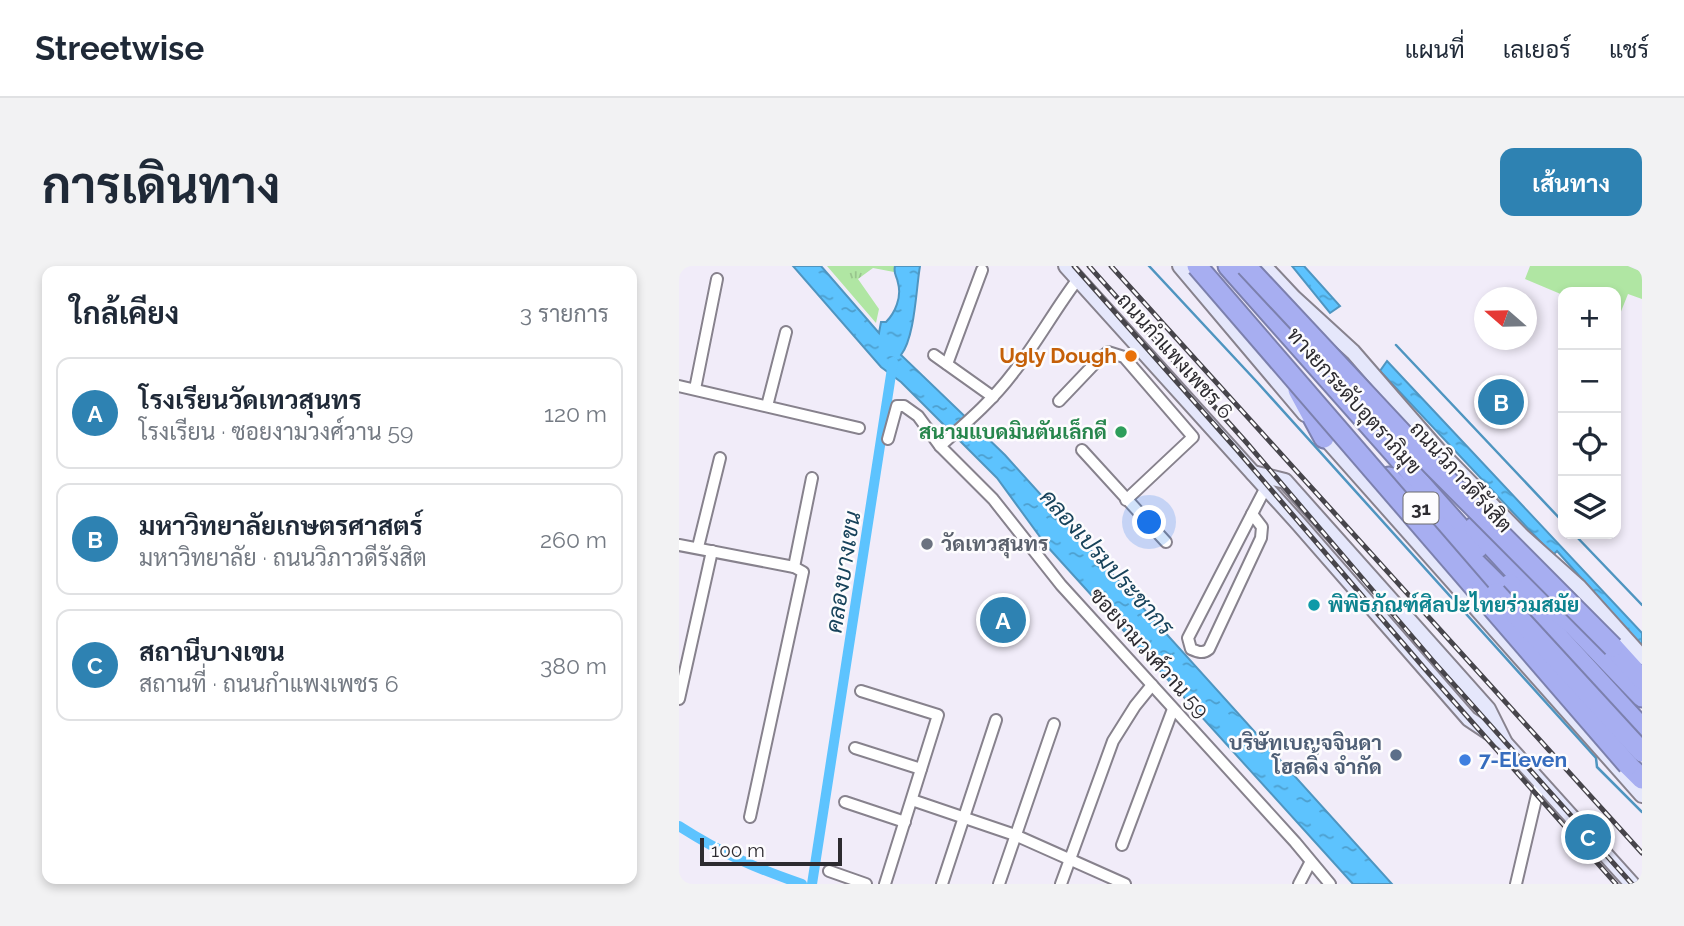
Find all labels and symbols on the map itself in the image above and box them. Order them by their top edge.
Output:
north arrow [1474,287,1537,350]
street label: ถนนกำแพงเพชร 6 [1112,288,1238,424]
street label: ทางยกระดับอุตราภิมุข [1280,322,1427,480]
place label: Ugly Dough [999,343,1117,368]
marker: Ugly Dough [1123,348,1139,364]
pin: B [1478,376,1524,428]
street label: ถนนวิภาวดีรังสิต [1405,416,1518,537]
place label: สนามแบดมินตันเล็กดี [919,418,1107,444]
marker: สนามแบดมินตันเล็กดี [1113,424,1129,440]
water label: คลองเปรมประชากร [1035,483,1180,641]
road number: 31 [1403,492,1439,524]
your location [1132,505,1166,539]
water label: คลองบางเขน [820,509,866,635]
place label: วัดเทวสุนทร [941,531,1048,559]
marker: วัดเทวสุนทร [919,536,935,552]
street label: ซอยงามวงศ์วาน 59 [1084,582,1215,723]
place label: พิพิธภัณฑ์ศิลปะไทยร่วมสมัย [1328,591,1579,617]
pin: A [980,594,1026,646]
marker: พิพิธภัณฑ์ศิลปะไทยร่วมสมัย [1306,597,1322,613]
place label: บริษัทเบญจจินดา โฮลดิ้ง จำกัด [1229,730,1382,779]
marker: บริษัทเบญจจินดา โฮลดิ้ง จำกัด [1388,747,1404,763]
place label: 7-Eleven [1479,747,1567,772]
marker: 7-Eleven [1457,752,1473,768]
pin: C [1565,811,1611,863]
scale bar [700,835,842,867]

